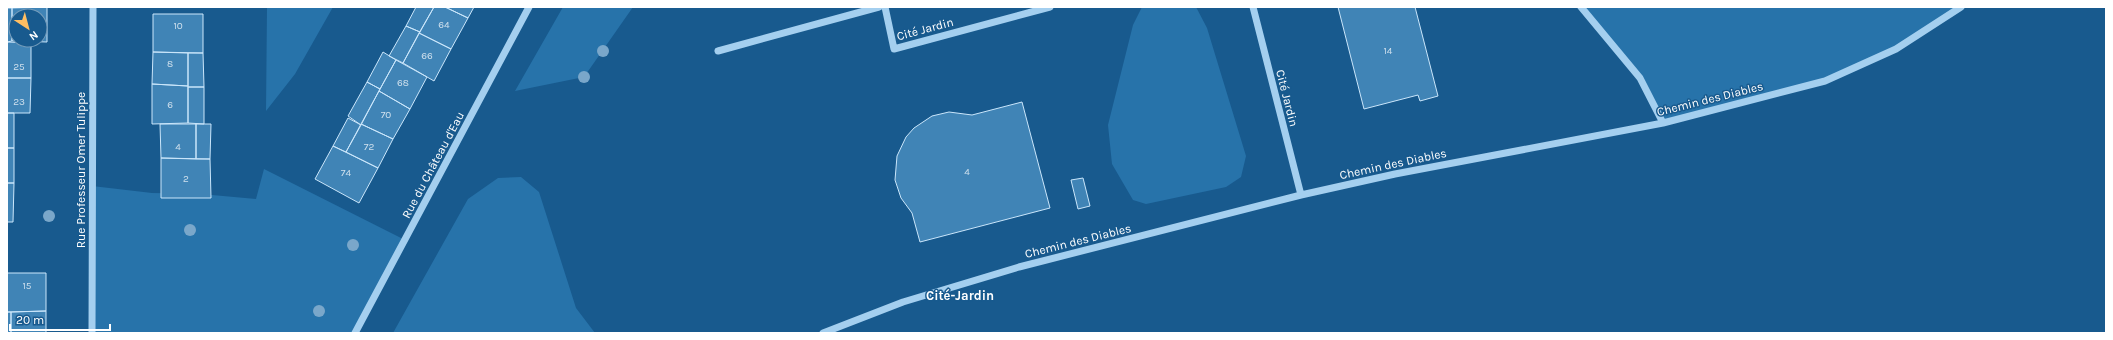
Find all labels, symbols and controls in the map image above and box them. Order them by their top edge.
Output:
north arrow [8,8,48,48]
street label: Cité Jardin [895,15,955,43]
house number: 64 [438,19,450,31]
house number: 10 [173,20,183,32]
text: N [27,28,41,43]
house number: 14 [1384,45,1393,57]
house number: 66 [421,50,433,62]
house number: 8 [167,58,173,70]
house number: 25 [13,61,25,73]
street label: Cité Jardin [1273,68,1301,128]
house number: 68 [397,77,409,89]
street label: Chemin des Diables [1655,79,1765,119]
street label: Rue Professeur Omer Tulippe [74,92,88,248]
house number: 23 [13,96,25,108]
house number: 6 [167,99,173,111]
house number: 70 [381,109,391,121]
street label: Rue du Château d'Eau [399,109,467,221]
house number: 4 [175,141,181,153]
house number: 72 [364,141,374,153]
street label: Chemin des Diables [1338,146,1448,182]
house number: 4 [964,166,970,178]
house number: 74 [341,167,352,179]
house number: 2 [183,173,189,185]
street label: Chemin des Diables [1023,221,1133,261]
house number: 15 [23,280,32,292]
district label: Cité-Jardin [926,288,994,303]
scale bar [10,306,110,332]
text: 20 m [16,313,44,327]

